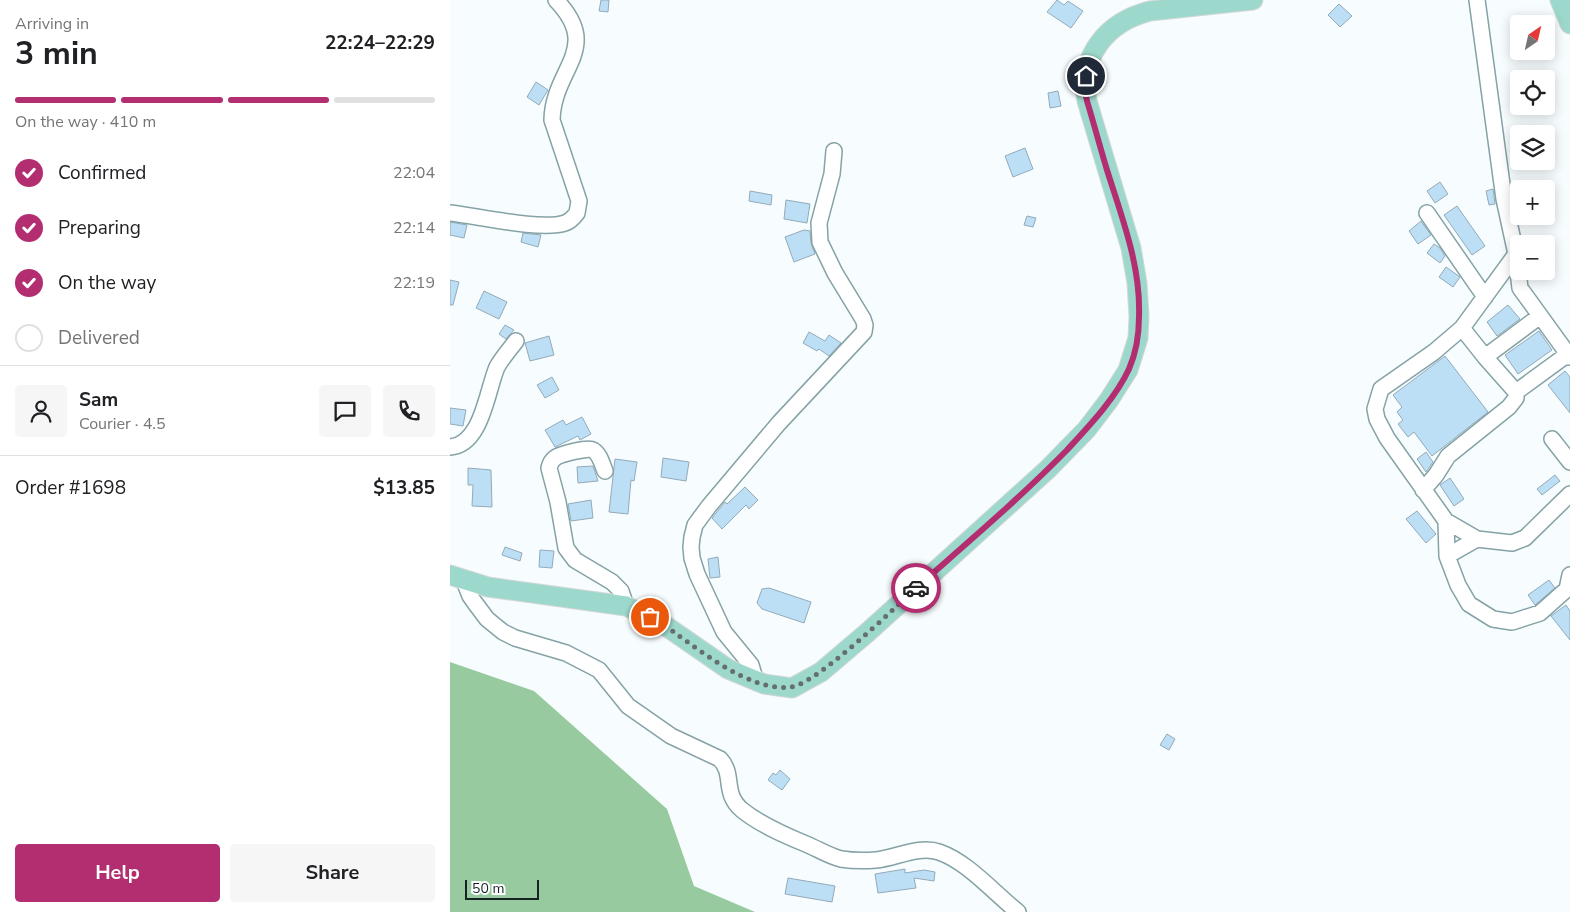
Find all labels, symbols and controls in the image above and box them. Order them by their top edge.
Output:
text: Arriving in [15,13,89,35]
north arrow [1510,15,1555,60]
map controls [1510,15,1555,280]
text: 22:24–22:29 [325,30,435,56]
text: 3 min [15,32,98,75]
pin [1065,55,1107,97]
icon: home [1072,62,1100,90]
button: locate [1510,70,1555,115]
text: On the way · 410 m [15,111,156,133]
button: layers [1510,125,1555,170]
icon: check [15,159,43,187]
text: Confirmed [58,160,146,186]
text: 22:04 [393,162,435,184]
button: + [1510,180,1555,225]
icon: check [15,214,43,242]
text: Preparing [58,215,141,241]
text: 22:14 [393,217,435,239]
button: − [1510,235,1555,280]
icon: check [15,269,43,297]
text: On the way [58,270,156,296]
text: 22:19 [393,272,435,294]
text: Delivered [58,325,140,351]
button: person [15,385,67,437]
button: chat [319,385,371,437]
button: phone [383,385,435,437]
text: Sam [79,387,118,413]
text: Courier · 4.5 [79,413,165,435]
text: Order #1698 [15,475,126,501]
text: $13.85 [373,475,435,501]
courier [891,563,941,613]
icon: car [902,574,930,602]
pin [629,596,671,638]
icon: bag [636,603,664,631]
button: Help [15,844,220,902]
button: Share [230,844,435,902]
scale bar [465,877,539,900]
text: 50 m [472,879,504,898]

